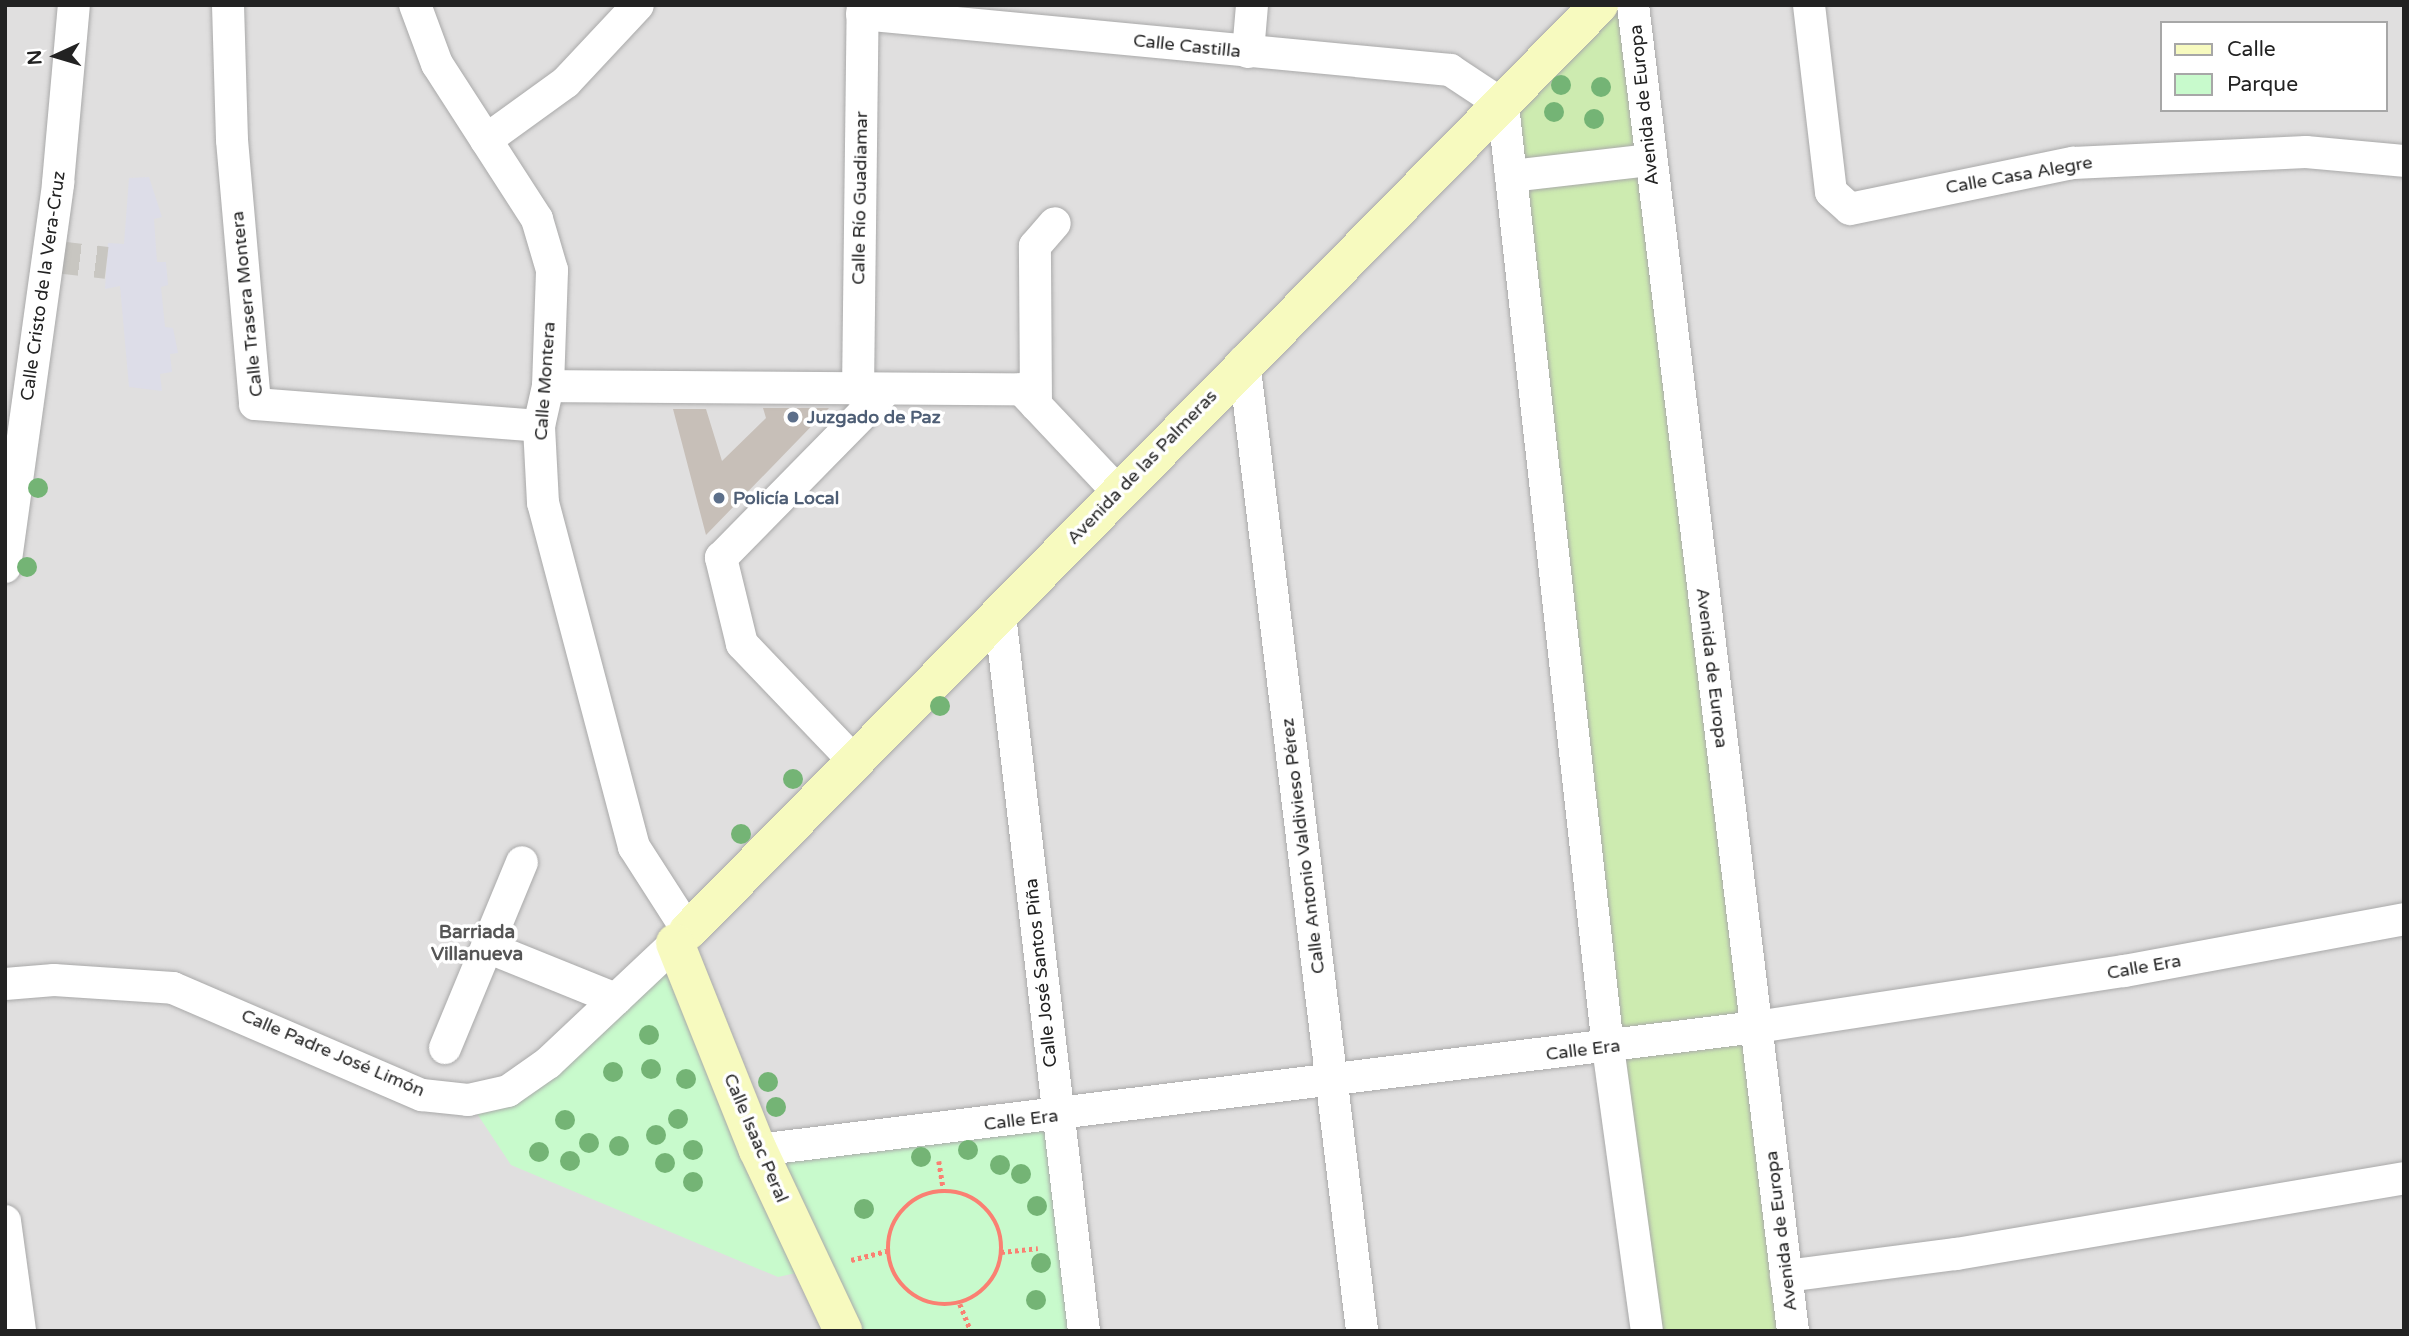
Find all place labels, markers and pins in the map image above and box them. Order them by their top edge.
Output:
place label: Juzgado de Paz [807,406,941,428]
marker: Juzgado de Paz [785,409,801,425]
place label: Policía Local [733,487,839,509]
marker: Policía Local [711,490,727,506]

